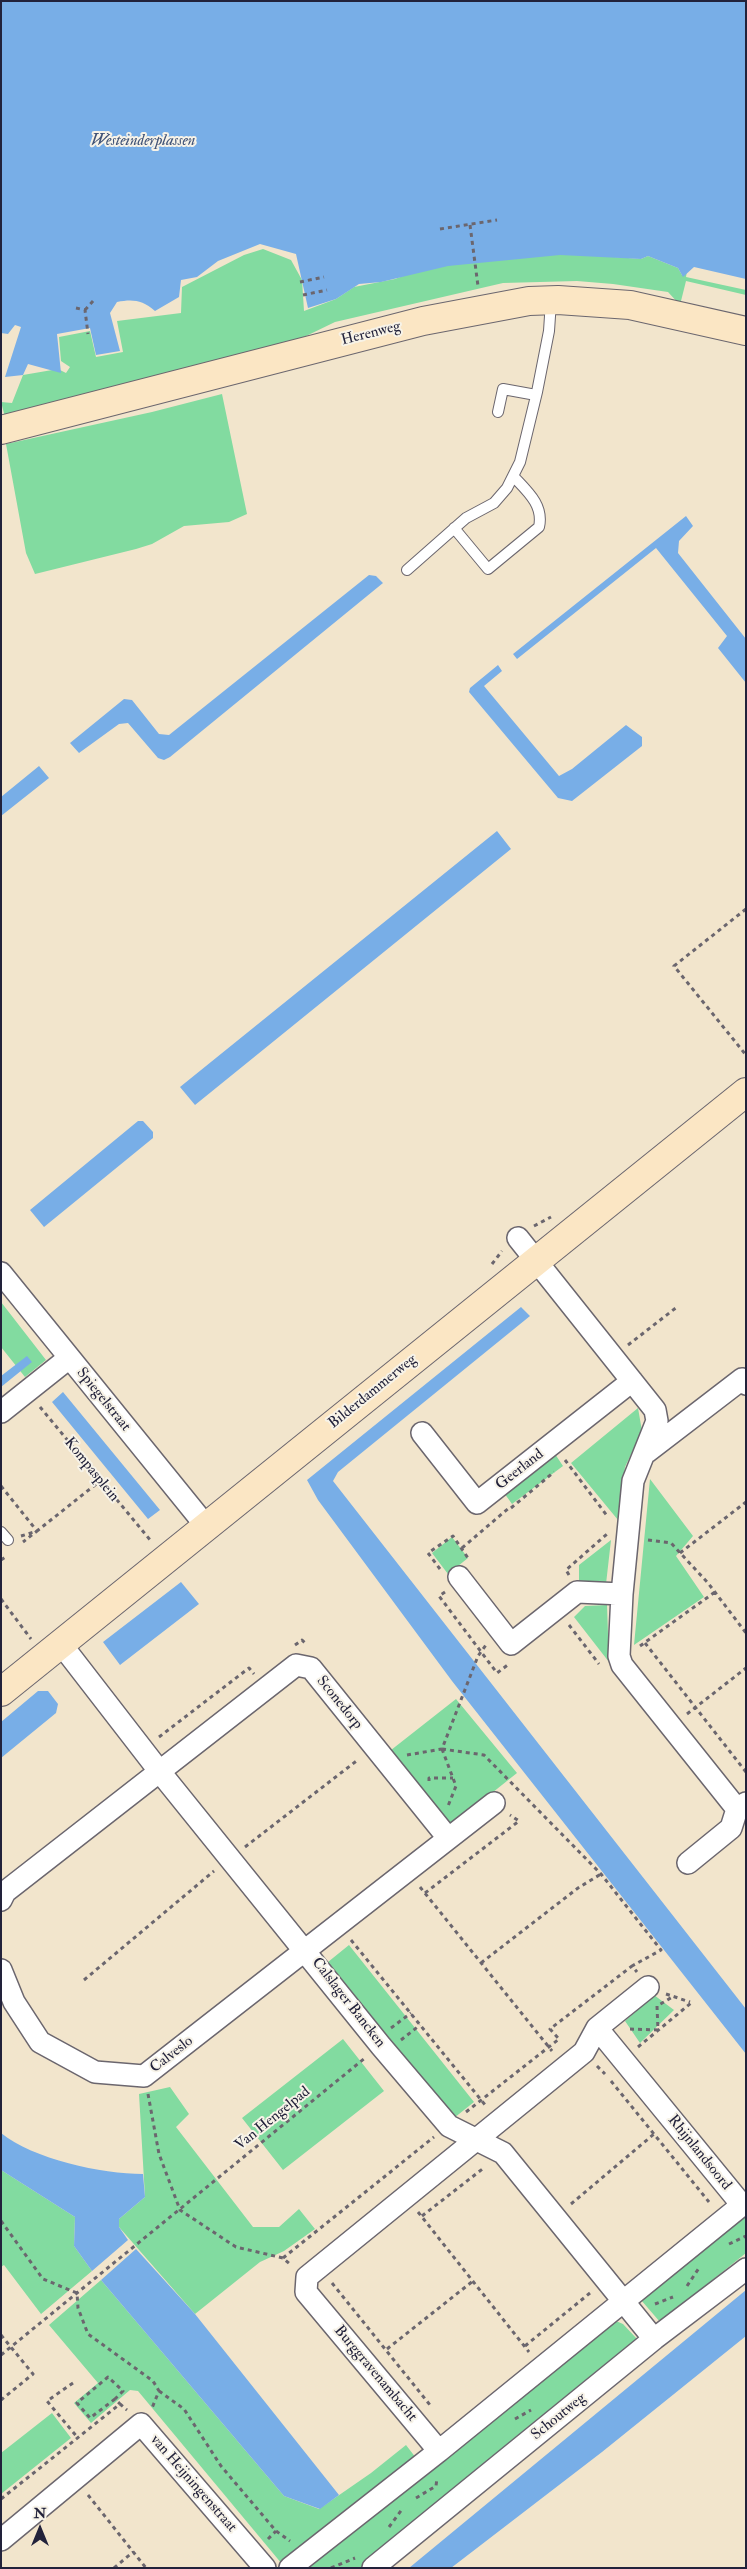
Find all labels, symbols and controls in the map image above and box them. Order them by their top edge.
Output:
water label: Westeinderplassen [91,132,195,152]
street label: Herenweg [339,318,403,350]
street label: Bilderdammerweg [325,1351,421,1433]
street label: Spiegelstraat [72,1365,134,1435]
street label: Kompasplein [60,1434,122,1506]
street label: Geerland [492,1446,548,1494]
street label: Sconedorp [312,1673,366,1733]
street label: Calslager Bancken [307,1954,389,2052]
street label: Calveslo [147,2033,197,2077]
street label: Van Hengelpad [232,2083,314,2155]
street label: Rhijnlandsoord [663,2112,735,2194]
street label: Burggravenambacht [330,2322,420,2426]
street label: Schoutweg [528,2390,590,2444]
street label: van Heijningenstraat [146,2432,240,2536]
north arrow [15,2504,65,2554]
text: N [34,2505,46,2522]

